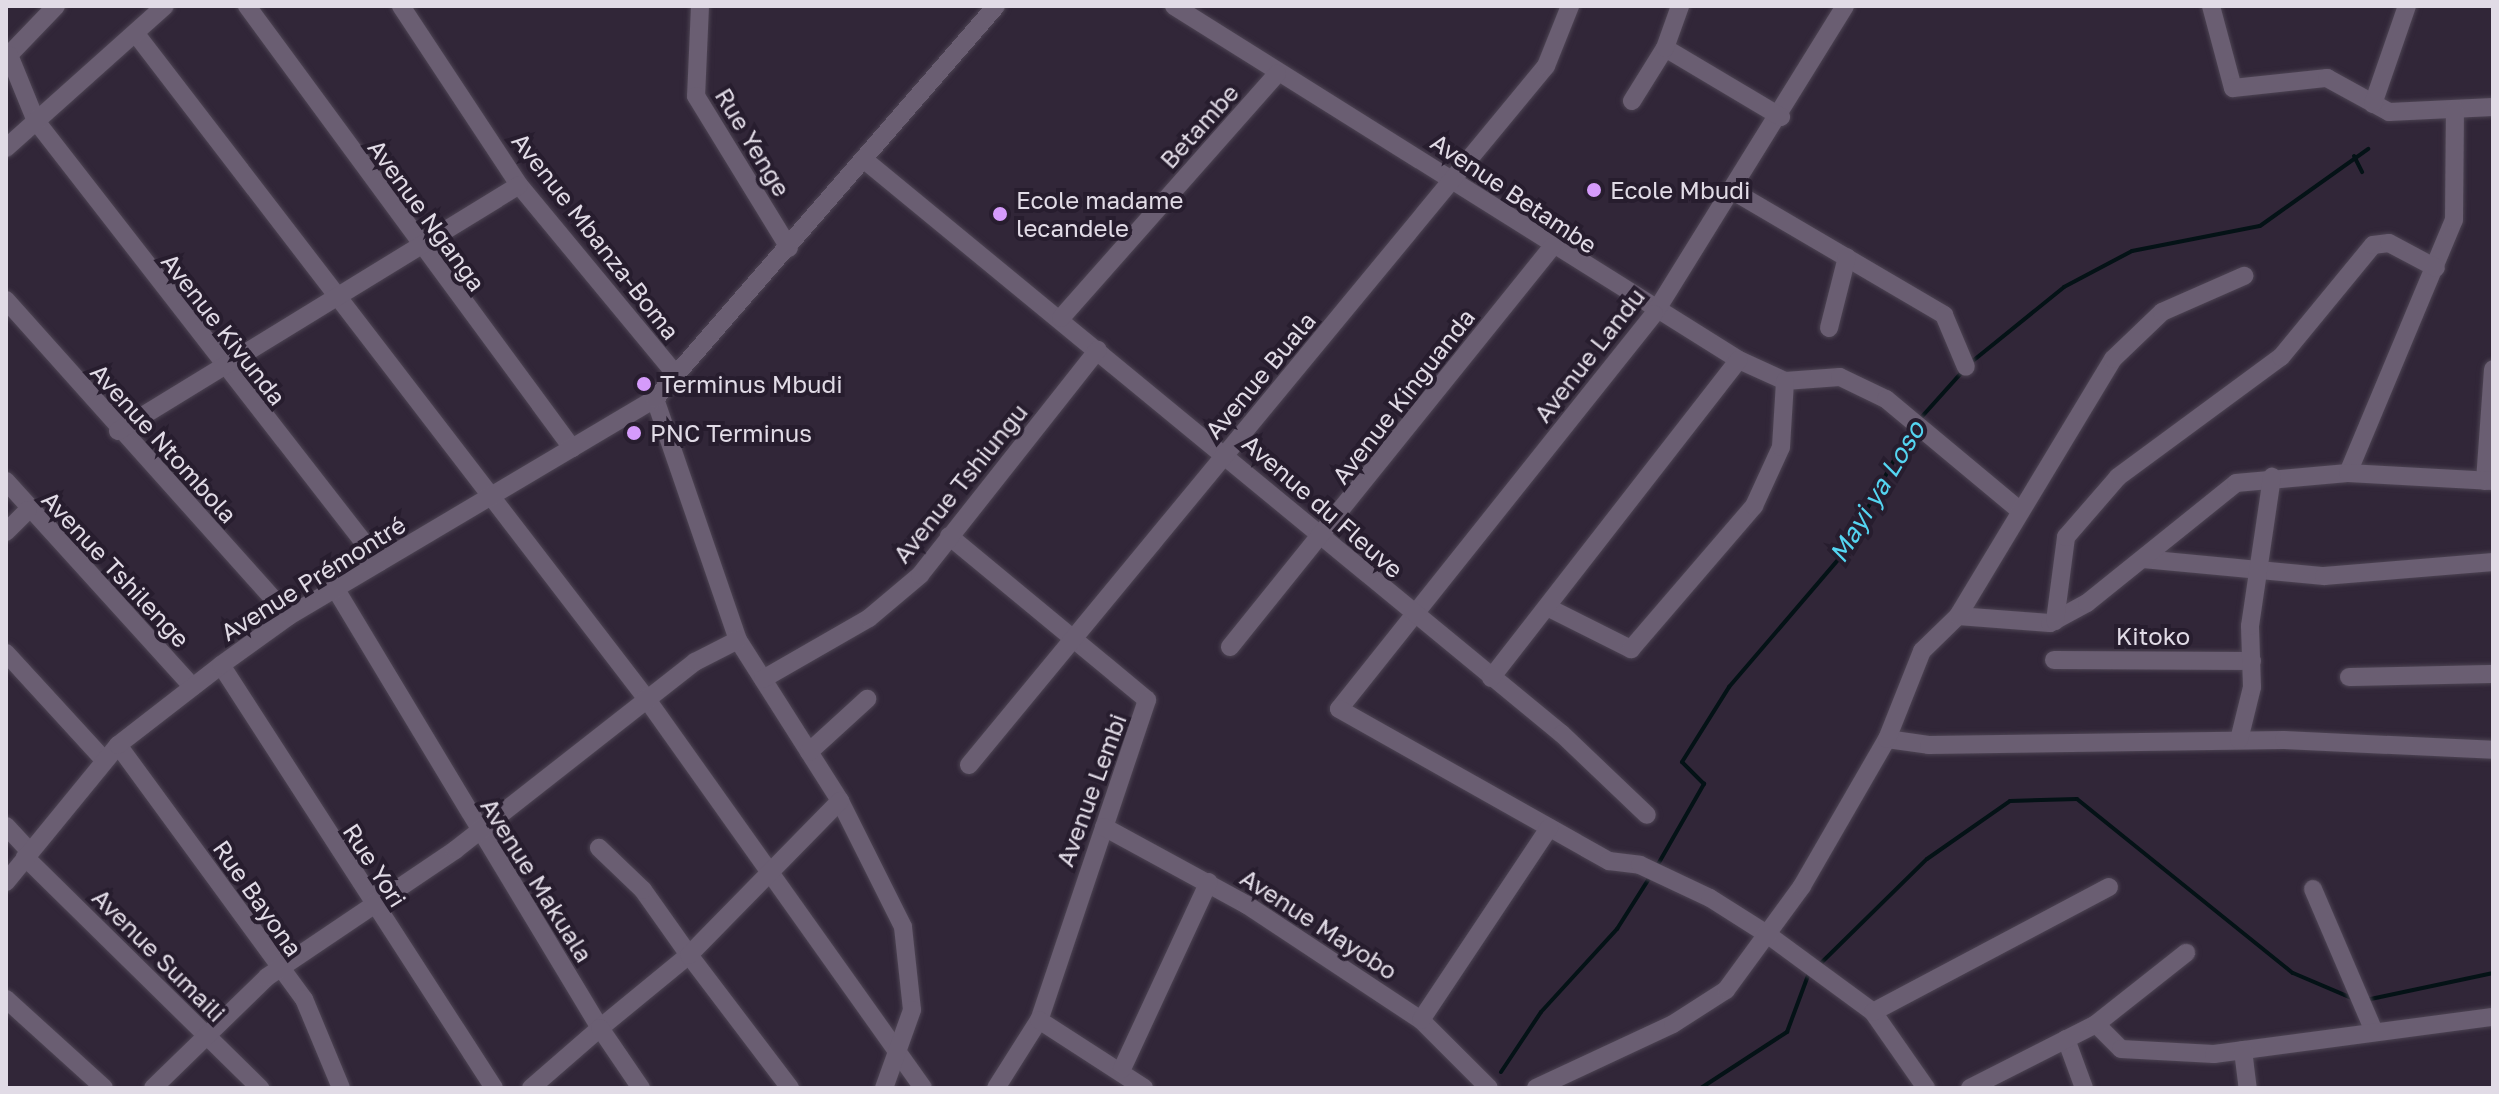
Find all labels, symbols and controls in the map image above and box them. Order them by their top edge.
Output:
street label: Betambe [1154,78,1244,174]
street label: Rue Yenge [709,83,797,201]
street label: Avenue Mbanza-Boma [506,127,686,345]
street label: Avenue Betambe [1426,127,1602,259]
street label: Avenue Nganga [362,134,492,296]
place label: Ecole Mbudi [1610,176,1750,204]
marker: Ecole Mbudi [1585,181,1603,199]
place label: Ecole madame lecandele [1016,186,1184,242]
marker: Ecole madame lecandele [991,205,1009,223]
street label: Avenue Kivunda [156,247,292,411]
street label: Avenue Landu [1528,282,1650,428]
street label: Avenue Kinguanda [1326,303,1480,489]
street label: Avenue Buala [1199,306,1321,444]
street label: Avenue Ntombola [85,357,243,529]
place label: Terminus Mbudi [660,370,843,398]
marker: Terminus Mbudi [635,375,653,393]
street label: Avenue Tshiungu [887,398,1033,568]
water label: Mayi ya Loso [1823,416,1931,568]
place label: PNC Terminus [650,419,812,447]
marker: PNC Terminus [625,424,643,442]
street label: Avenue du Fleuve [1237,429,1409,583]
street label: Avenue Tshilenge [36,485,196,653]
street label: Avenue Prémontré [215,510,411,646]
street label: Kitoko [2116,622,2190,650]
street label: Avenue Lembi [1050,710,1132,870]
street label: Avenue Makuala [475,793,599,967]
street label: Rue Yori [337,818,413,912]
street label: Rue Bayona [207,834,309,962]
street label: Avenue Mayobo [1235,863,1403,985]
street label: Avenue Sumaili [87,883,231,1027]

